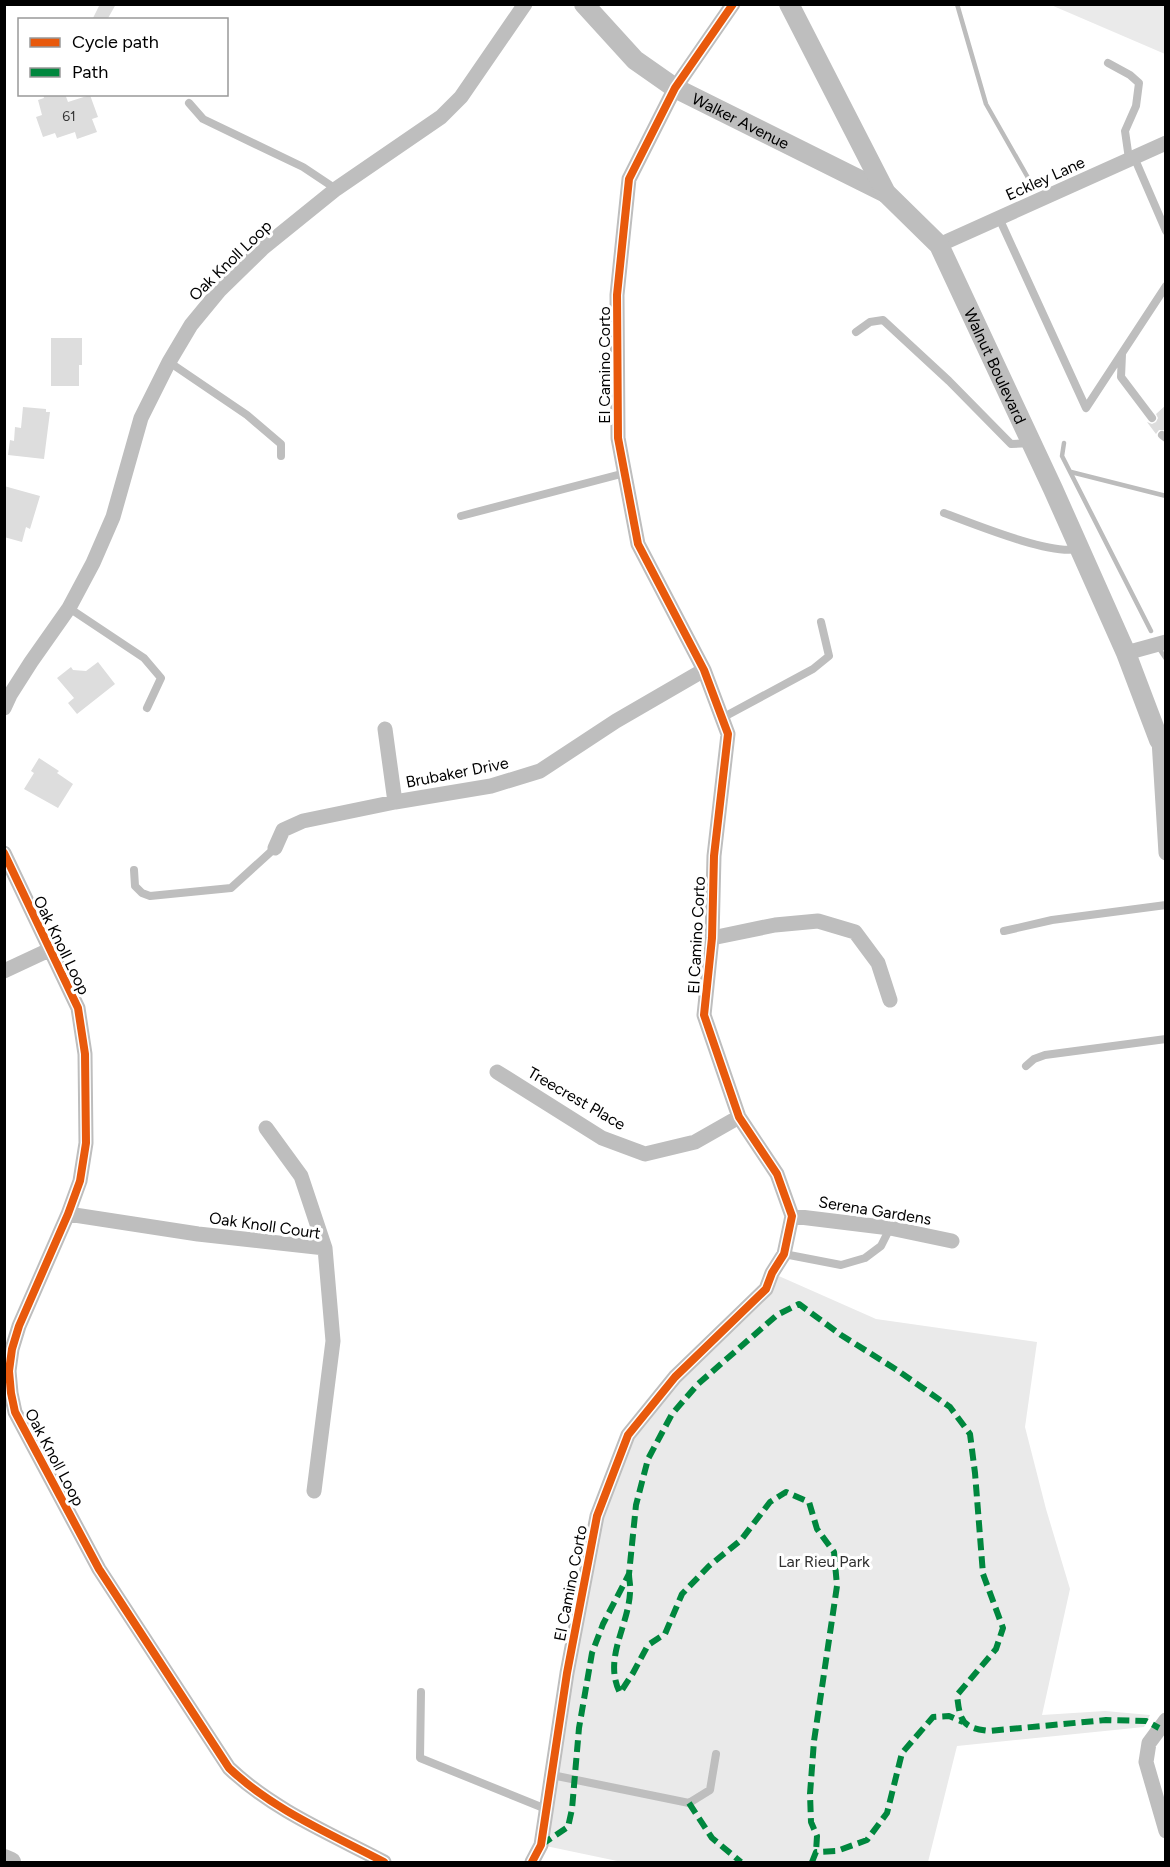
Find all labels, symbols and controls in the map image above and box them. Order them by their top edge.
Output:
legend [18,18,228,96]
text: Cycle path [72,31,159,53]
text: Path [72,61,108,83]
street label: Walker Avenue [689,89,793,153]
house number: 61 [62,108,76,125]
street label: Eckley Lane [1003,152,1088,204]
street label: Oak Knoll Loop [185,216,276,305]
street label: Walnut Boulevard [960,305,1030,427]
street label: El Camino Corto [595,306,614,424]
street label: Brubaker Drive [404,753,510,792]
street label: El Camino Corto [684,876,709,994]
street label: Oak Knoll Loop [29,893,94,998]
street label: Treecrest Place [525,1063,629,1134]
street label: Serena Gardens [817,1192,933,1229]
street label: Oak Knoll Court [208,1208,322,1243]
street label: Oak Knoll Loop [21,1405,88,1509]
street label: El Camino Corto [550,1524,591,1643]
park label: Lar Rieu Park [778,1552,870,1571]

